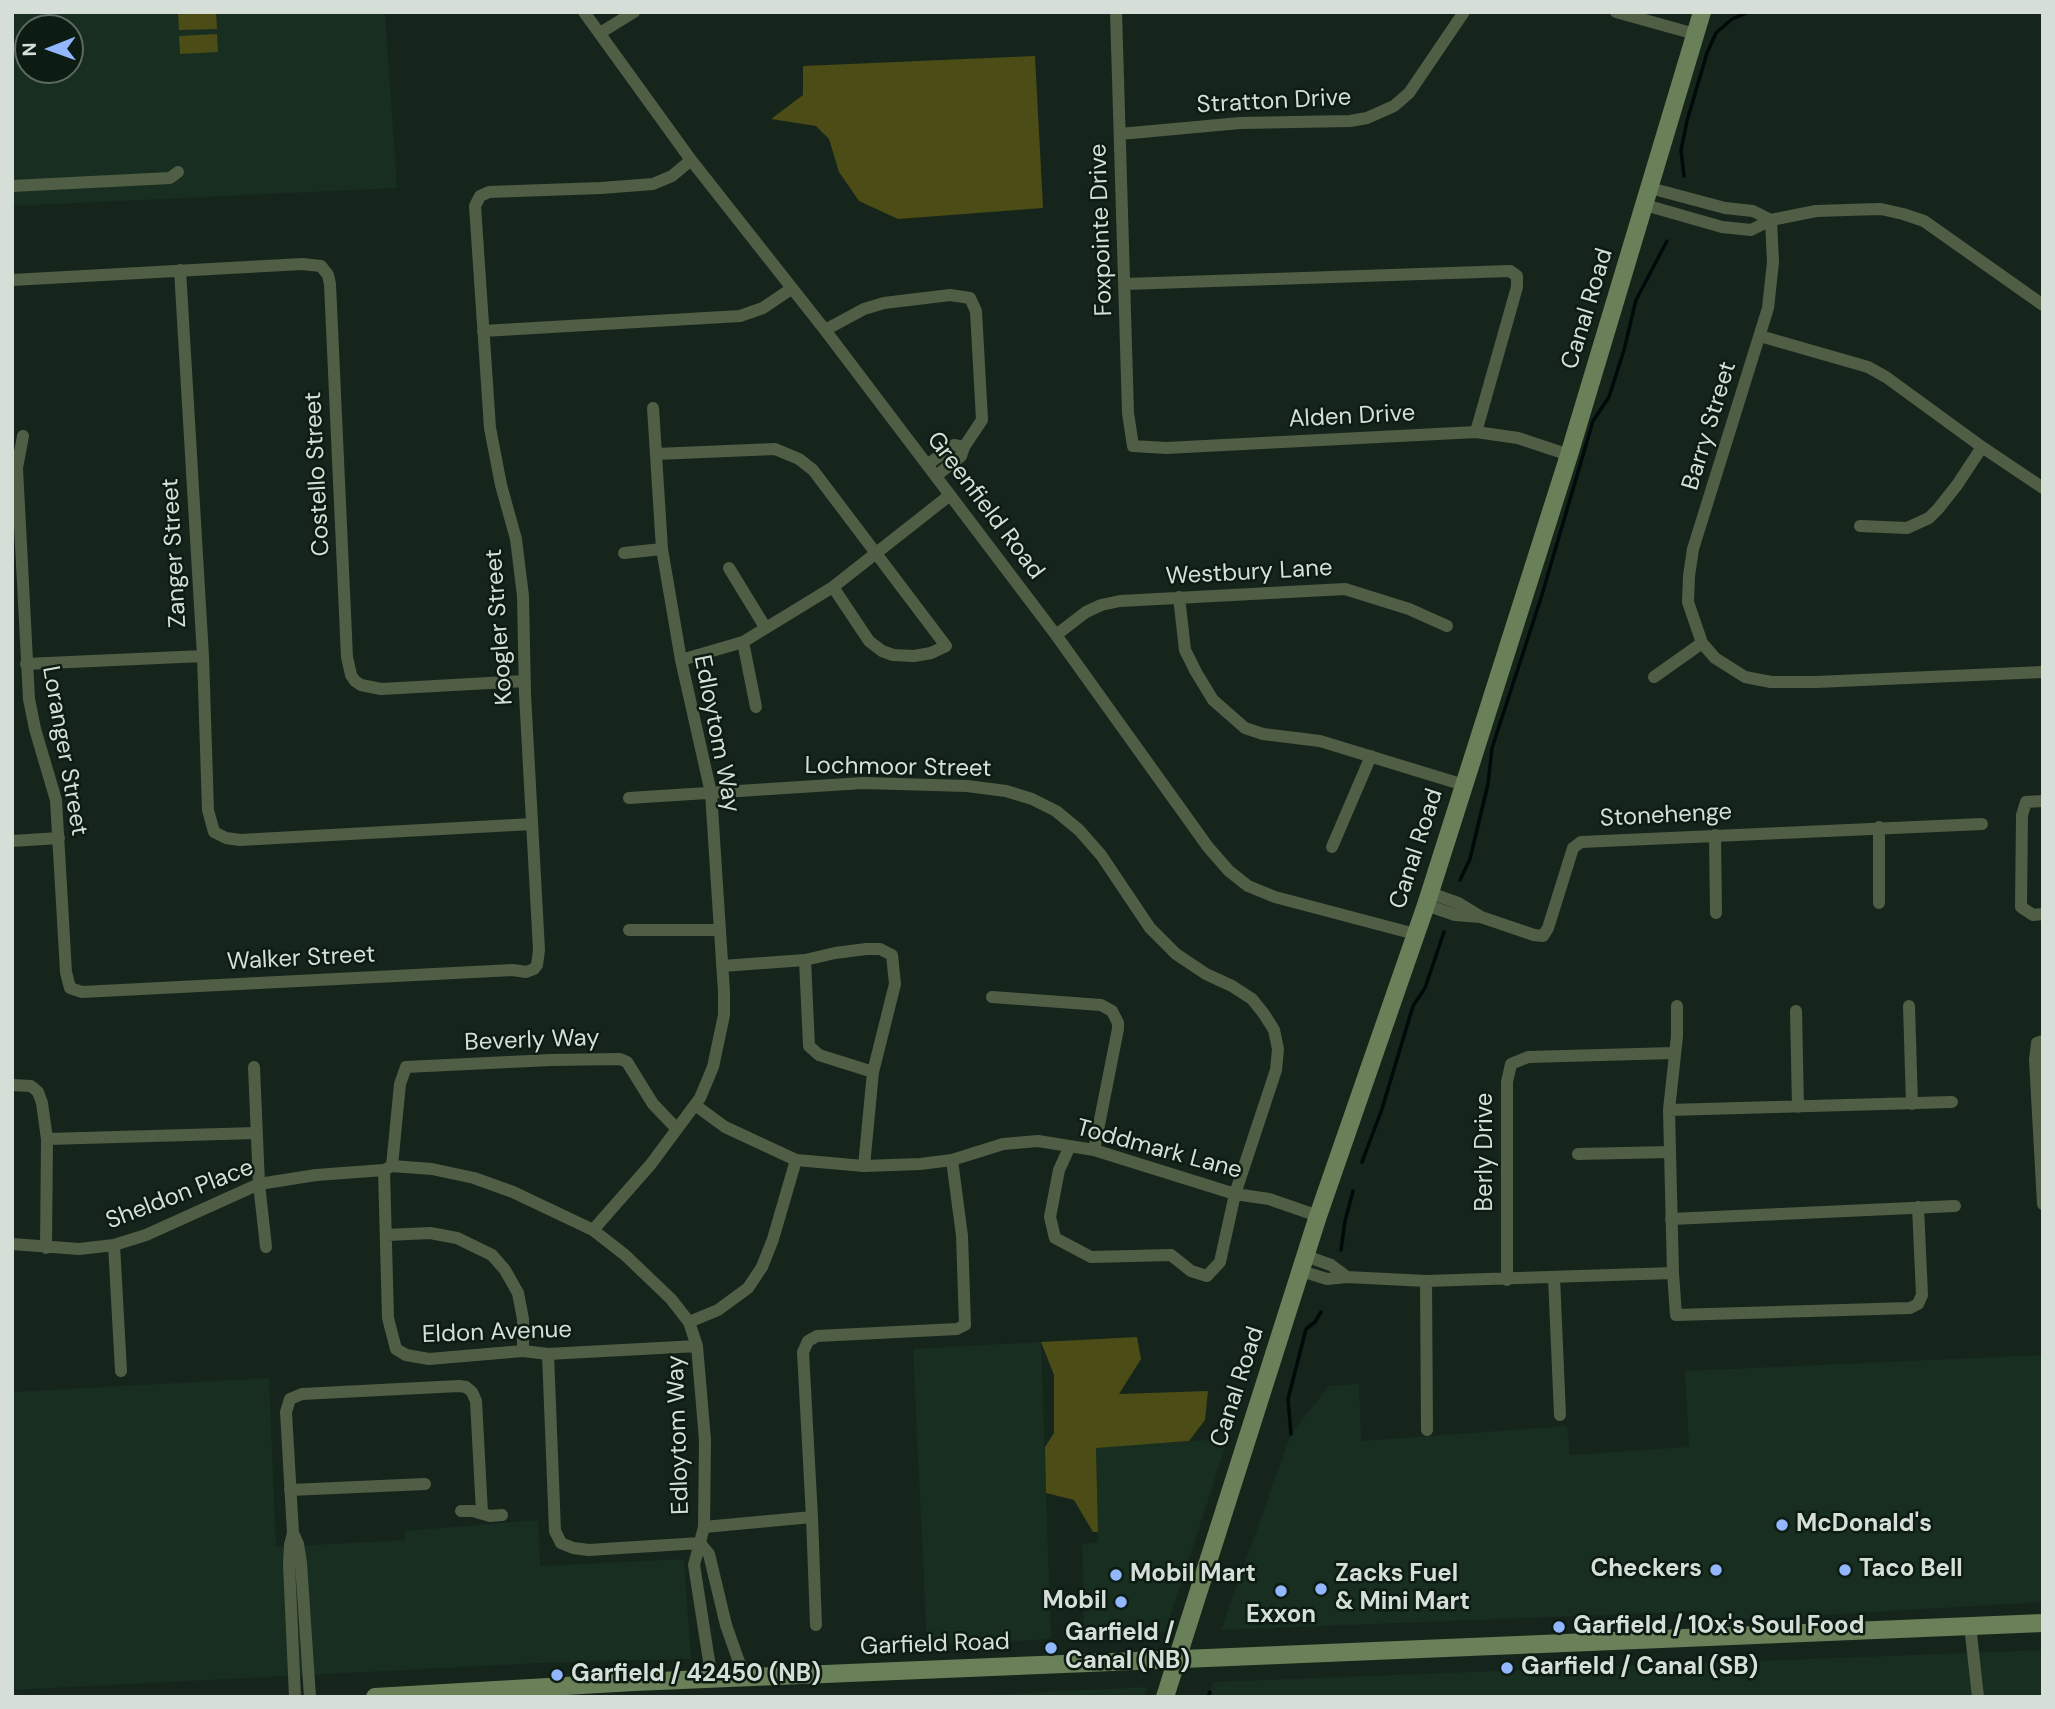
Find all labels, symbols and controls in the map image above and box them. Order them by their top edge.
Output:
north arrow [14,14,84,84]
text: N [17,42,42,56]
street label: Stratton Drive [1196,84,1352,120]
street label: Foxpointe Drive [1085,143,1119,317]
street label: Canal Road [1556,245,1620,373]
street label: Barry Street [1677,358,1743,494]
street label: Costello Street [299,391,337,557]
street label: Alden Drive [1288,399,1416,435]
street label: Greenfield Road [920,426,1050,586]
street label: Zanger Street [157,478,193,628]
street label: Koogler Street [480,548,520,706]
street label: Westbury Lane [1165,554,1333,592]
street label: Edloytom Way [687,653,745,815]
street label: Loranger Street [35,664,93,838]
street label: Lochmoor Street [804,752,992,784]
street label: Canal Road [1384,785,1450,913]
street label: Stonehenge [1599,798,1733,834]
street label: Walker Street [226,941,376,977]
street label: Beverly Way [464,1024,600,1058]
street label: Berly Drive [1472,1093,1500,1211]
street label: Toddmark Lane [1073,1114,1245,1186]
street label: Sheldon Place [102,1154,258,1236]
street label: Eldon Avenue [422,1316,572,1350]
street label: Canal Road [1205,1323,1271,1451]
street label: Edloytom Way [662,1355,696,1515]
place label: McDonald's [1796,1511,1932,1539]
marker: McDonald's [1774,1517,1790,1533]
place label: Checkers [1591,1556,1702,1584]
place label: Taco Bell [1859,1556,1963,1584]
place label: Mobil Mart [1130,1561,1256,1589]
place label: Zacks Fuel & Mini Mart [1335,1561,1470,1617]
marker: Checkers [1708,1562,1724,1578]
marker: Taco Bell [1837,1562,1853,1578]
marker: Mobil Mart [1108,1567,1124,1583]
marker: Zacks Fuel & Mini Mart [1313,1581,1329,1597]
marker: Exxon [1273,1583,1289,1599]
place label: Mobil [1042,1588,1107,1616]
marker: Mobil [1113,1594,1129,1610]
place label: Exxon [1246,1602,1316,1630]
place label: Garfield / 10x's Soul Food [1573,1613,1864,1641]
marker: Garfield / 10x's Soul Food [1551,1619,1567,1635]
place label: Garfield / Canal (NB) [1065,1620,1190,1676]
street label: Garfield Road [860,1628,1010,1662]
marker: Garfield / Canal (NB) [1043,1640,1059,1656]
place label: Garfield / Canal (SB) [1521,1654,1758,1682]
marker: Garfield / Canal (SB) [1499,1660,1515,1676]
place label: Garfield / 42450 (NB) [571,1661,821,1689]
marker: Garfield / 42450 (NB) [549,1667,565,1683]

